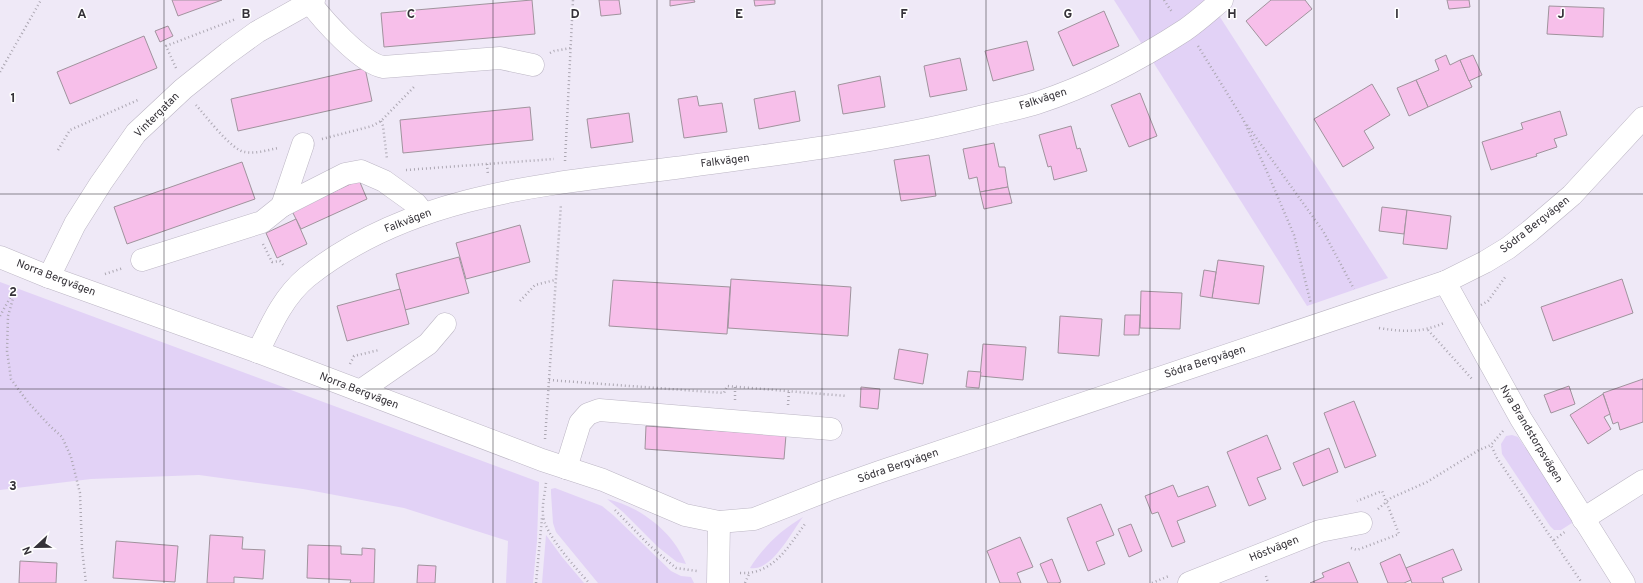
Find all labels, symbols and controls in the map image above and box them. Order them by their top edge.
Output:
text: A [77,7,87,23]
text: B [242,7,251,23]
text: C [407,7,415,23]
text: D [570,7,580,23]
text: E [735,7,743,23]
text: F [900,7,908,23]
text: G [1064,7,1073,23]
text: H [1227,7,1237,23]
text: I [1395,7,1399,23]
text: J [1557,7,1565,23]
street label: Falkvägen [1017,85,1069,113]
street label: Vintergatan [131,89,183,141]
text: 1 [10,91,16,107]
street label: Falkvägen [700,151,750,171]
street label: Södra Bergvägen [1497,193,1573,257]
street label: Falkvägen [383,206,433,236]
street label: Norra Bergvägen [14,256,98,300]
text: 2 [9,285,17,301]
street label: Södra Bergvägen [1163,342,1247,382]
street label: Norra Bergvägen [317,369,401,413]
street label: Nya Brandstorpsvägen [1496,383,1566,485]
street label: Södra Bergvägen [856,446,940,486]
text: 3 [9,479,17,495]
north arrow [16,527,56,567]
street label: Höstvägen [1247,533,1301,565]
text: N [20,544,36,557]

